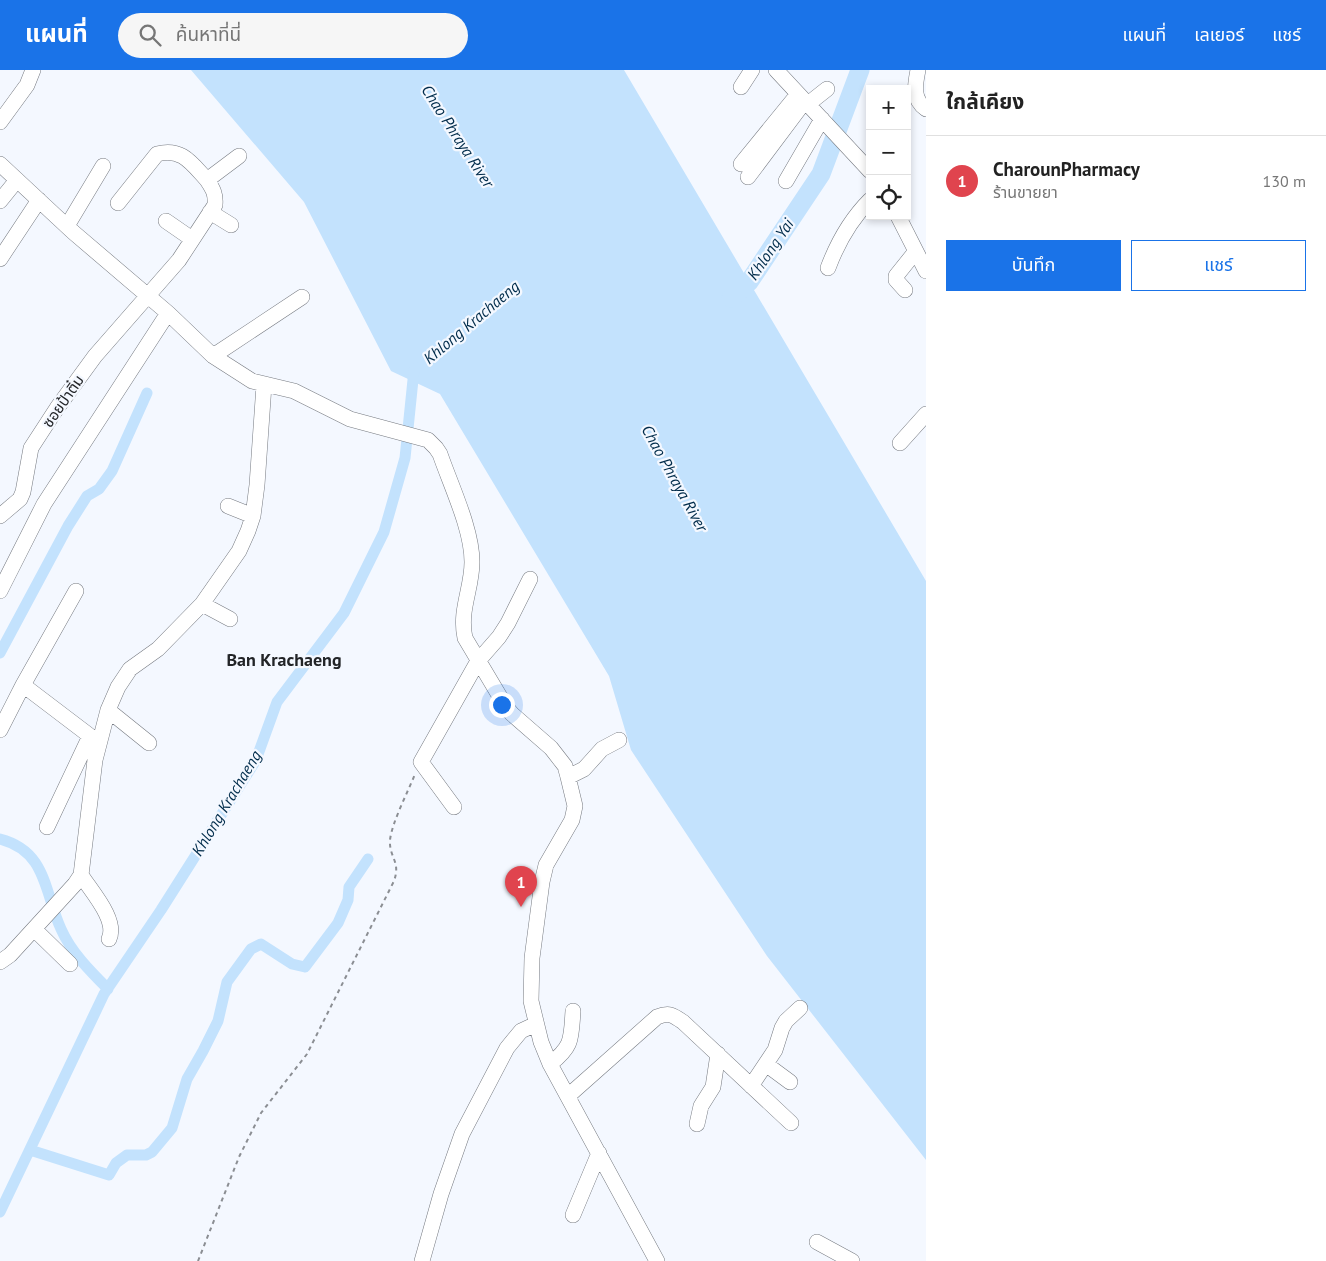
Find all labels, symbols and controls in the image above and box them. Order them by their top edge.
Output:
search box [118,13,468,58]
text: แผนที่ [25,18,88,49]
icon: search [136,21,164,49]
text: ค้นหาที่นี่ [176,22,241,46]
text: แผนที่ [1122,23,1166,46]
text: เลเยอร์ [1194,23,1244,46]
text: แชร์ [1272,23,1301,46]
water label: Chao Phraya River [417,81,500,193]
map controls [866,85,911,220]
button: + [866,85,911,130]
text: ใกล้เคียง [946,88,1024,115]
button: − [866,130,911,175]
text: CharounPharmacy [993,157,1140,181]
text: 1 [957,171,967,191]
text: 130 m [1263,171,1306,191]
button: locate [866,175,911,220]
text: ร้านขายยา [993,182,1058,202]
water label: Khlong Yai [742,214,798,283]
button: บันทึก [946,240,1121,291]
button: แชร์ [1131,240,1306,291]
water label: Khlong Krachaeng [419,276,523,368]
street label: ซอยป้าติ๋ม [38,371,88,431]
water label: Chao Phraya River [638,421,713,536]
district label: Ban Krachaeng [226,648,342,671]
your location [489,692,515,718]
water label: Khlong Krachaeng [187,747,265,859]
pin: 1 [505,866,537,907]

